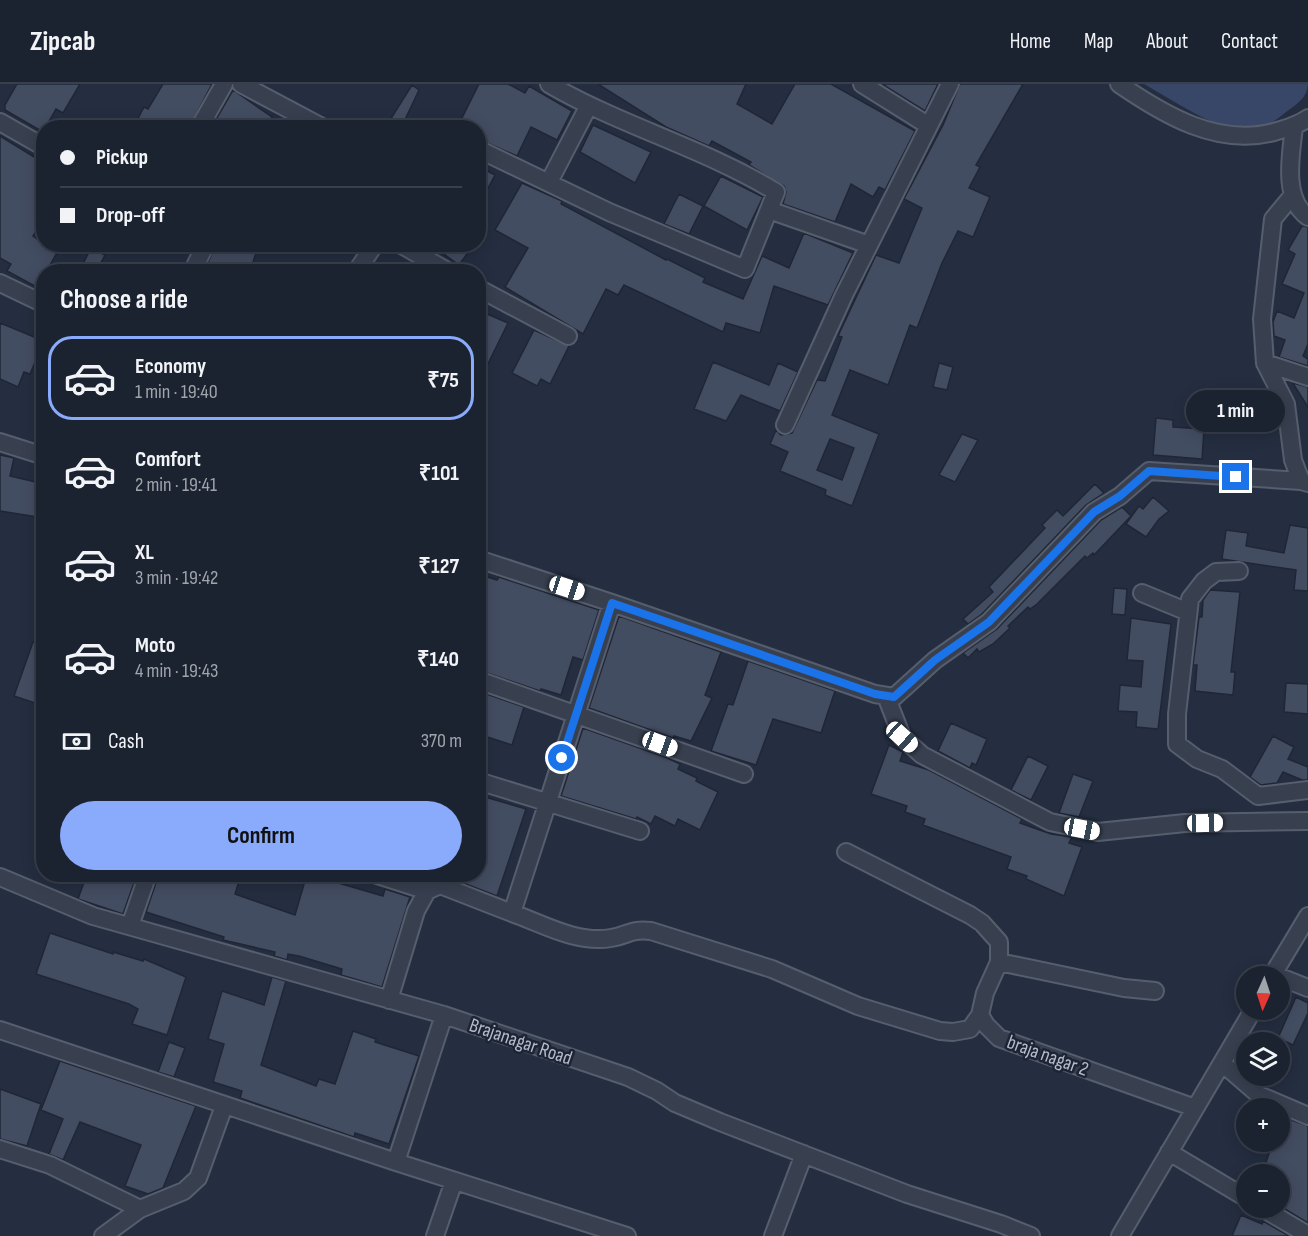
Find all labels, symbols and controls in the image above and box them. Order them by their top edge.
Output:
text: Zipcab [30,25,95,58]
text: Home [1010,29,1051,54]
text: Map [1084,29,1113,54]
text: About [1146,29,1188,54]
text: Contact [1221,29,1278,54]
text: Pickup [96,144,148,171]
text: Drop-off [96,202,165,229]
text: Choose a ride [60,284,188,316]
icon: car [63,351,117,405]
text: Economy [135,353,206,380]
text: ₹75 [427,367,459,394]
text: 1 min · 19:40 [135,380,218,404]
callout: 1 min [1186,390,1286,432]
text: 1 min [1217,399,1254,423]
icon: car [63,444,117,498]
text: Comfort [135,446,201,473]
text: ₹101 [419,460,459,487]
route end [1222,463,1249,490]
text: 2 min · 19:41 [135,473,217,497]
icon: car [63,537,117,591]
text: XL [135,539,154,566]
text: ₹127 [418,553,459,580]
text: 3 min · 19:42 [135,566,218,590]
car [547,574,587,602]
icon: car [63,630,117,684]
text: Moto [135,632,175,659]
text: ₹140 [417,646,459,673]
text: 4 min · 19:43 [135,659,218,683]
car [883,718,921,756]
icon: cash [60,725,93,758]
text: Cash [108,728,144,755]
text: 370 m [421,729,462,753]
car [640,729,680,759]
route start [548,744,575,771]
button: Confirm [60,801,462,870]
car [1187,814,1223,832]
car [1063,817,1101,841]
north arrow [1236,966,1290,1020]
map controls [1236,966,1290,1218]
street label: Brajanagar Road [466,1013,575,1071]
street label: braja nagar 2 [1004,1030,1092,1082]
button: layers [1236,1032,1290,1086]
button: + [1236,1098,1290,1152]
button: − [1236,1164,1290,1218]

